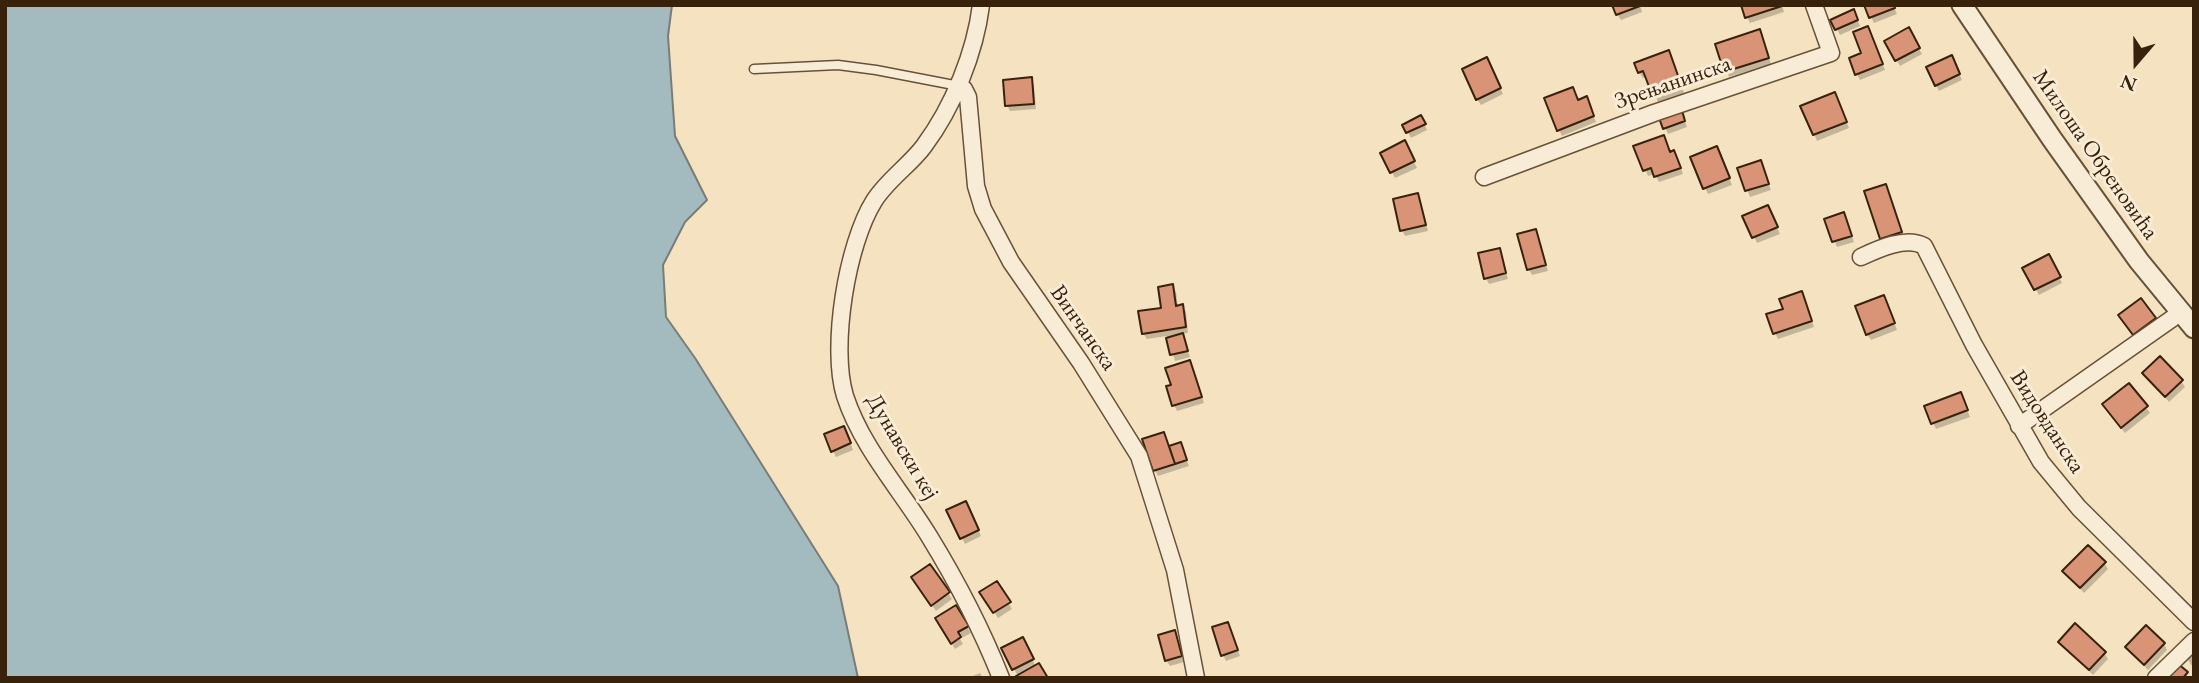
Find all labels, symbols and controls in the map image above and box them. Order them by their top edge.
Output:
north arrow [2101,28,2171,98]
street label: Зрењанинска [1611,50,1735,116]
street label: Милоша Обреновића [2026,65,2164,245]
text: N [2117,69,2140,98]
street label: Винчанска [1044,280,1122,376]
street label: Видовданска [2003,365,2091,479]
street label: Дунавски кеј [860,389,944,505]

